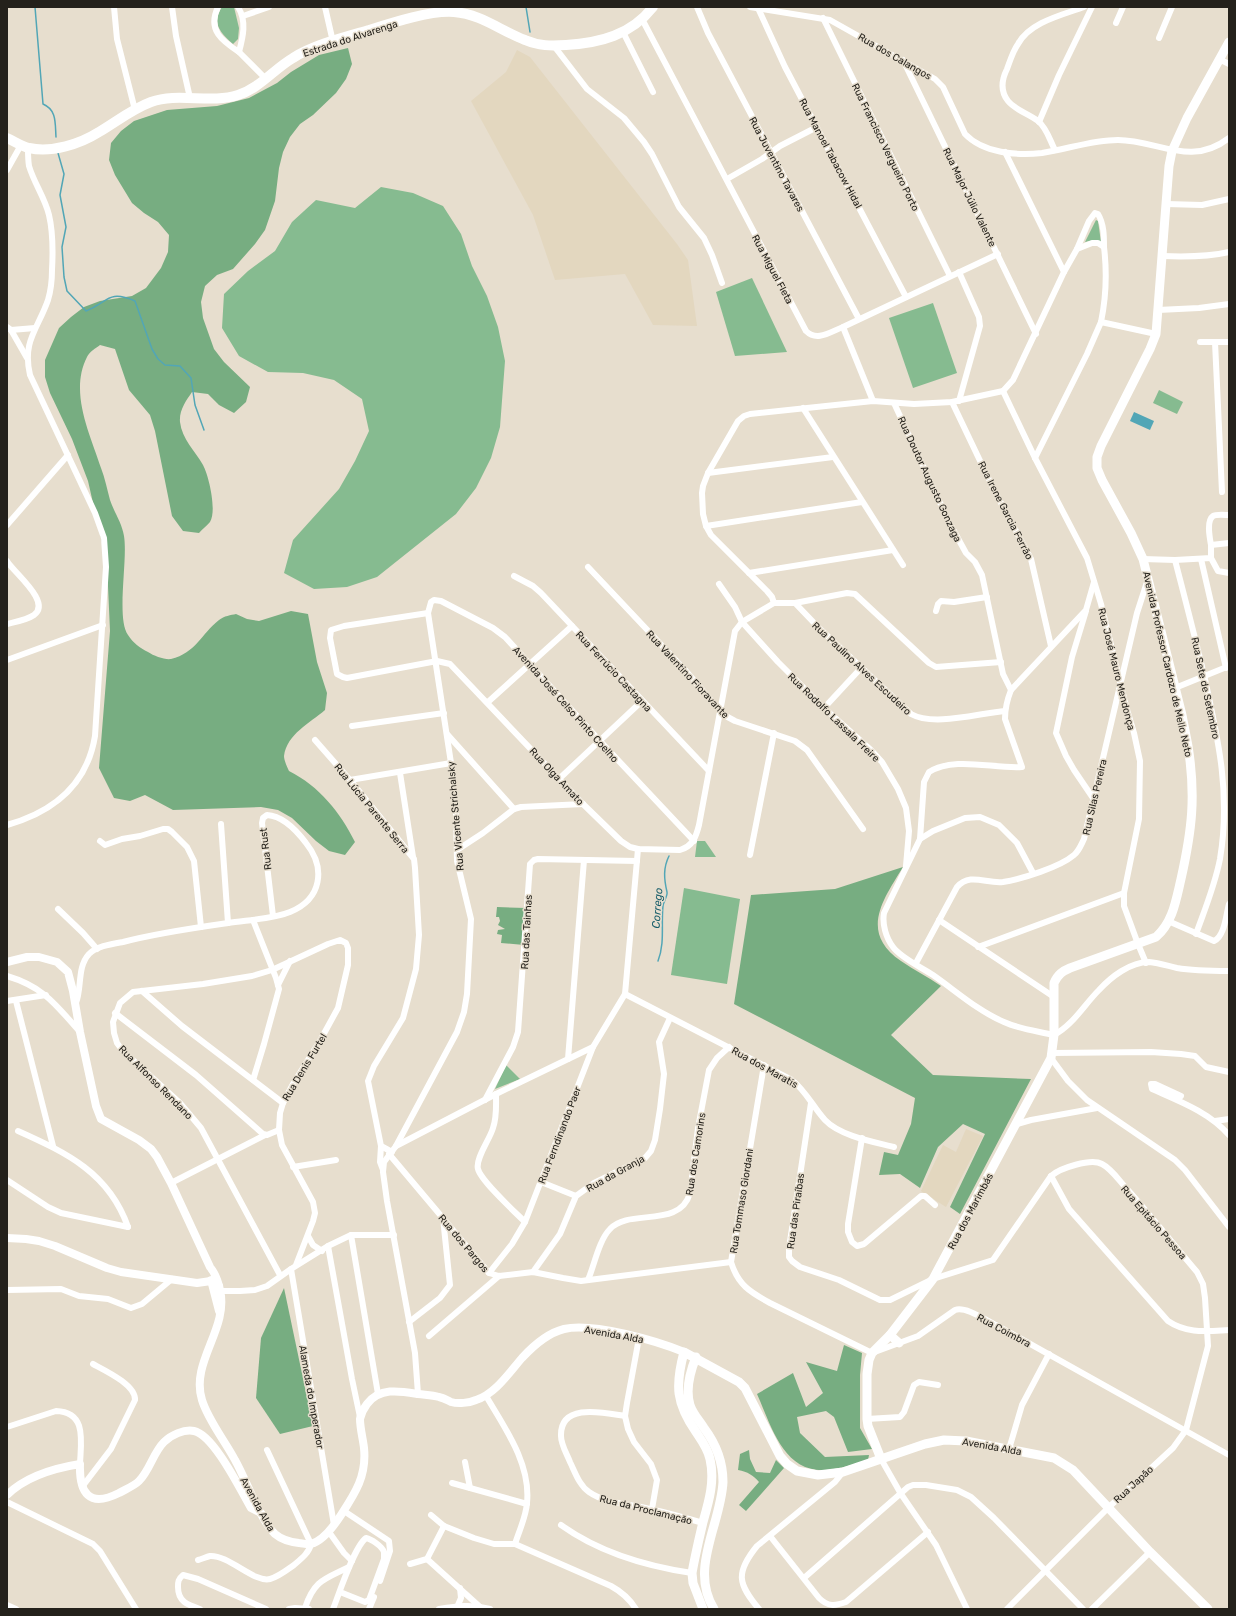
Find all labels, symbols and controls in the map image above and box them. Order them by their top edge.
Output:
street label: Estrada do Alvarenga [301,18,399,60]
street label: Rua dos Calangos [856,31,933,83]
street label: Rua Francisco Vergueiro Porto [849,82,921,214]
street label: Rua Manoel Tabacow Hidal [796,96,864,210]
street label: Rua Juventino Tavares [746,115,806,214]
street label: Rua Major Júlio Valente [940,146,998,249]
street label: Rua Miguel Fleta [749,233,795,306]
street label: Rua Doutor Augusto Gonzaga [895,415,964,544]
street label: Rua Irene Garcia Ferrão [975,459,1035,562]
street label: Avenida Professor Cardozo de Mello Neto [1140,570,1194,759]
street label: Rua José Mauro Mendonça [1095,607,1137,732]
street label: Rua Paulino Alves Escudeiro [809,620,913,718]
street label: Rua Valentino Fioravante [643,628,731,721]
street label: Rua Ferrúcio Castagna [573,629,654,714]
street label: Rua Sete de Setembro [1188,636,1222,741]
street label: Avenida José Celso Pinto Coelho [510,644,621,765]
street label: Rua Rodolfo Lassala Freire [785,671,882,765]
street label: Rua Olga Amato [527,745,586,808]
street label: Rua Silas Pereira [1080,758,1110,836]
street label: Rua Vicente Strichalsky [445,760,467,871]
street label: Rua Lúcia Parente Serra [331,761,411,856]
street label: Rua Rust [257,827,275,871]
water label: Corrego [650,887,665,929]
street label: Rua das Tainhas [519,894,535,970]
street label: Rua Denis Furtel [280,1032,330,1103]
street label: Rua Alfonso Rendano [116,1043,195,1122]
street label: Rua dos Maratis [729,1045,800,1091]
street label: Rua Ferndinando Paer [536,1085,584,1186]
street label: Rua dos Camorins [683,1112,708,1197]
street label: Rua Tommaso Giordani [728,1148,756,1254]
street label: Rua da Granja [584,1153,647,1195]
street label: Rua dos Marimbás [946,1171,996,1252]
street label: Rua das Piraíbas [785,1172,807,1250]
street label: Rua Epitácio Pessoa [1118,1183,1189,1262]
street label: Rua dos Pargos [435,1212,491,1275]
street label: Rua Coimbra [974,1312,1033,1350]
street label: Avenida Alda [583,1324,644,1346]
street label: Alameda do Imperador [296,1344,326,1450]
street label: Avenida Alda [961,1436,1022,1458]
street label: Rua Japão [1111,1463,1156,1506]
street label: Avenida Alda [237,1475,277,1534]
street label: Rua da Proclamação [598,1493,694,1527]

